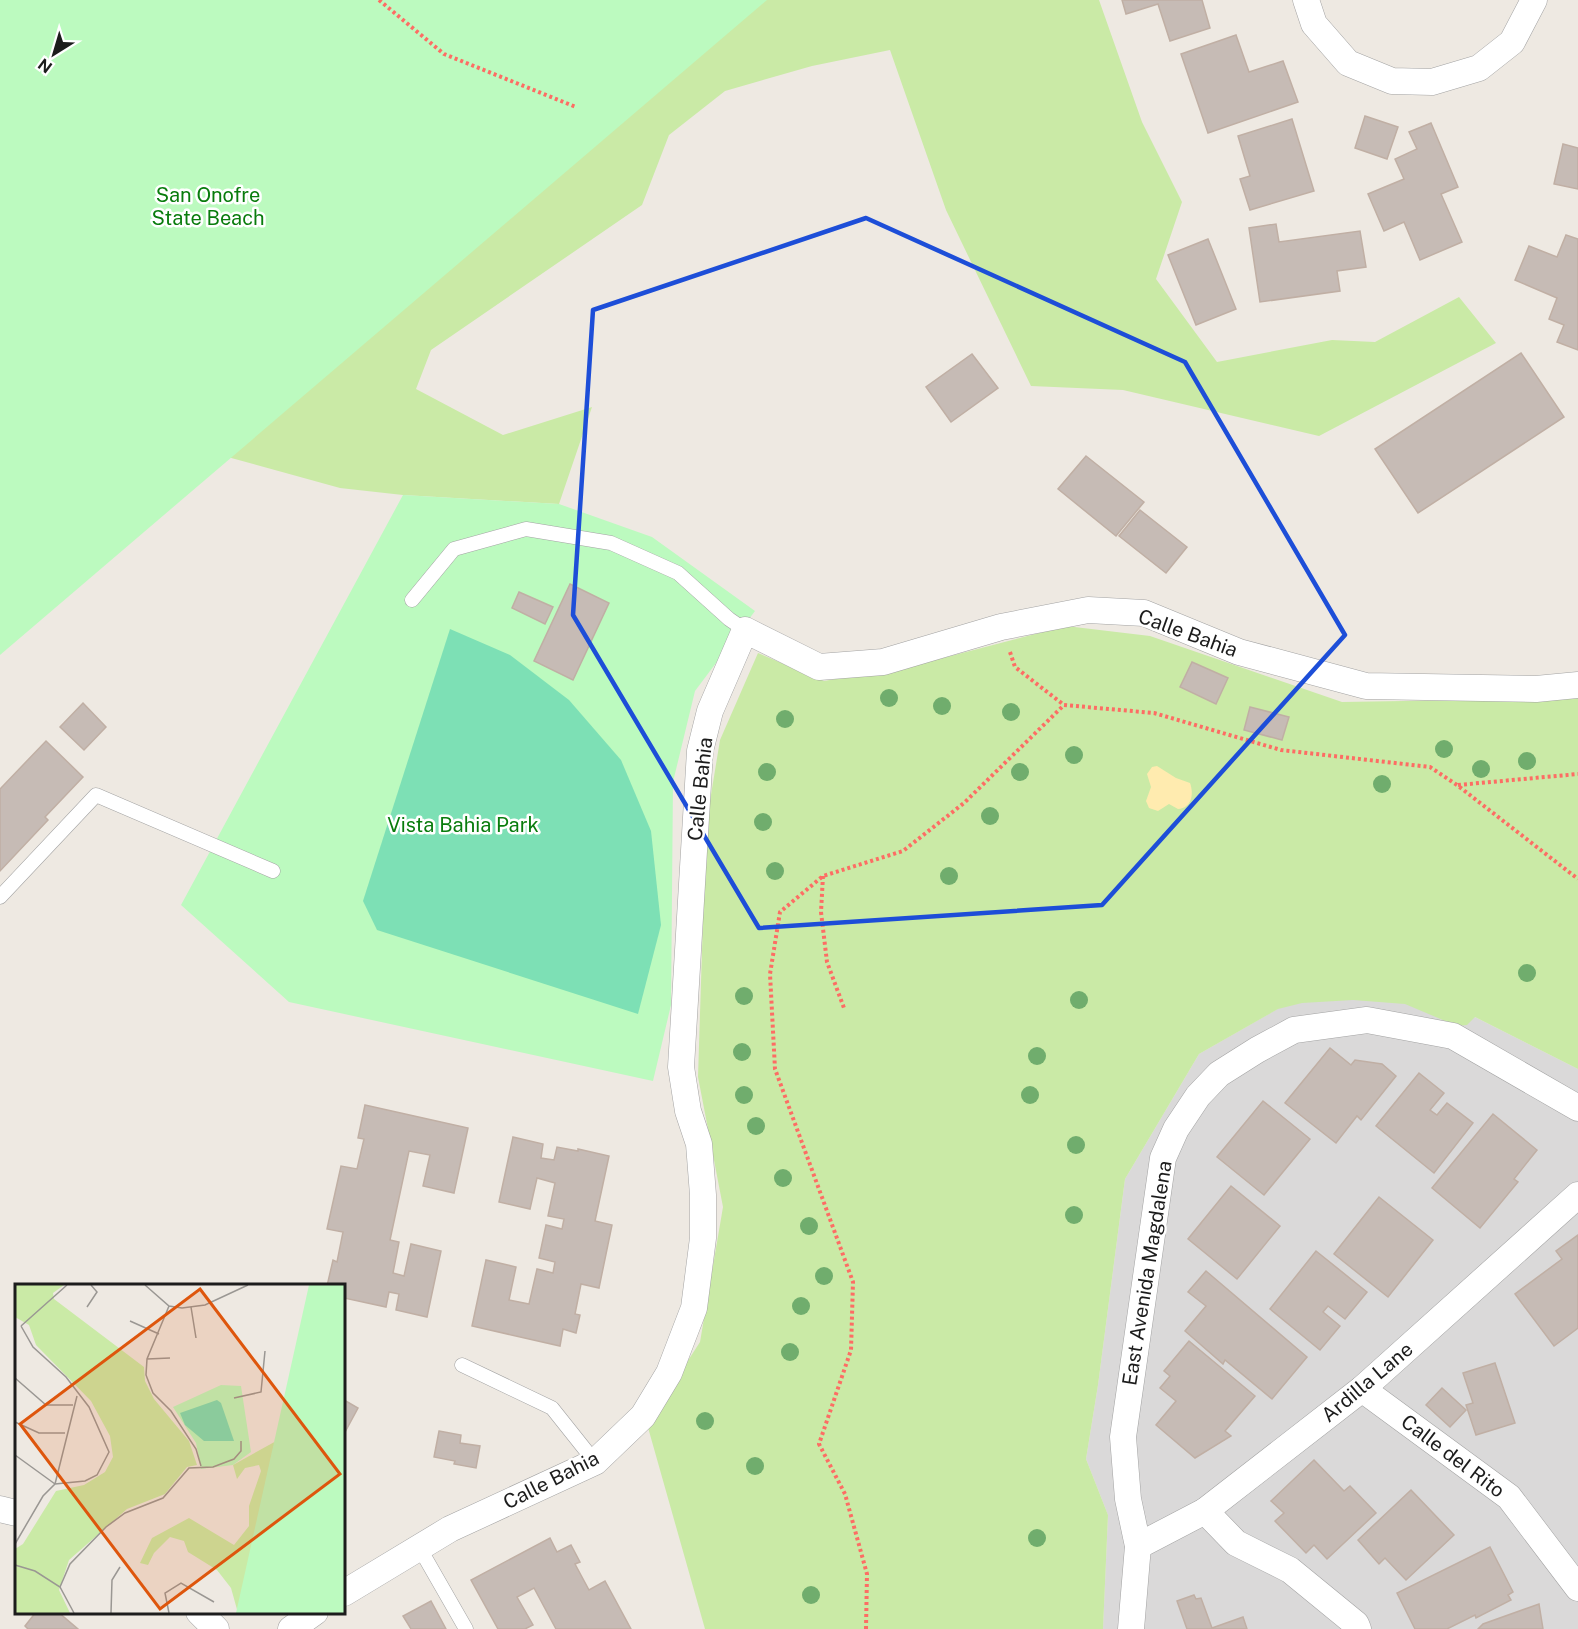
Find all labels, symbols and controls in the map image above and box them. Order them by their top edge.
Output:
north arrow [24,24,84,84]
text: N [35,54,56,77]
park label: San Onofre State Beach [152,183,264,230]
street label: Calle Bahia [1135,604,1241,662]
street label: Calle Bahia [683,736,717,842]
park label: Vista Bahia Park [387,813,539,837]
street label: East Avenida Magdalena [1117,1159,1177,1387]
inset map [15,1284,345,1614]
street label: Ardilla Lane [1316,1337,1418,1427]
street label: Calle del Rito [1397,1409,1509,1503]
street label: Calle Bahia [499,1446,603,1514]

